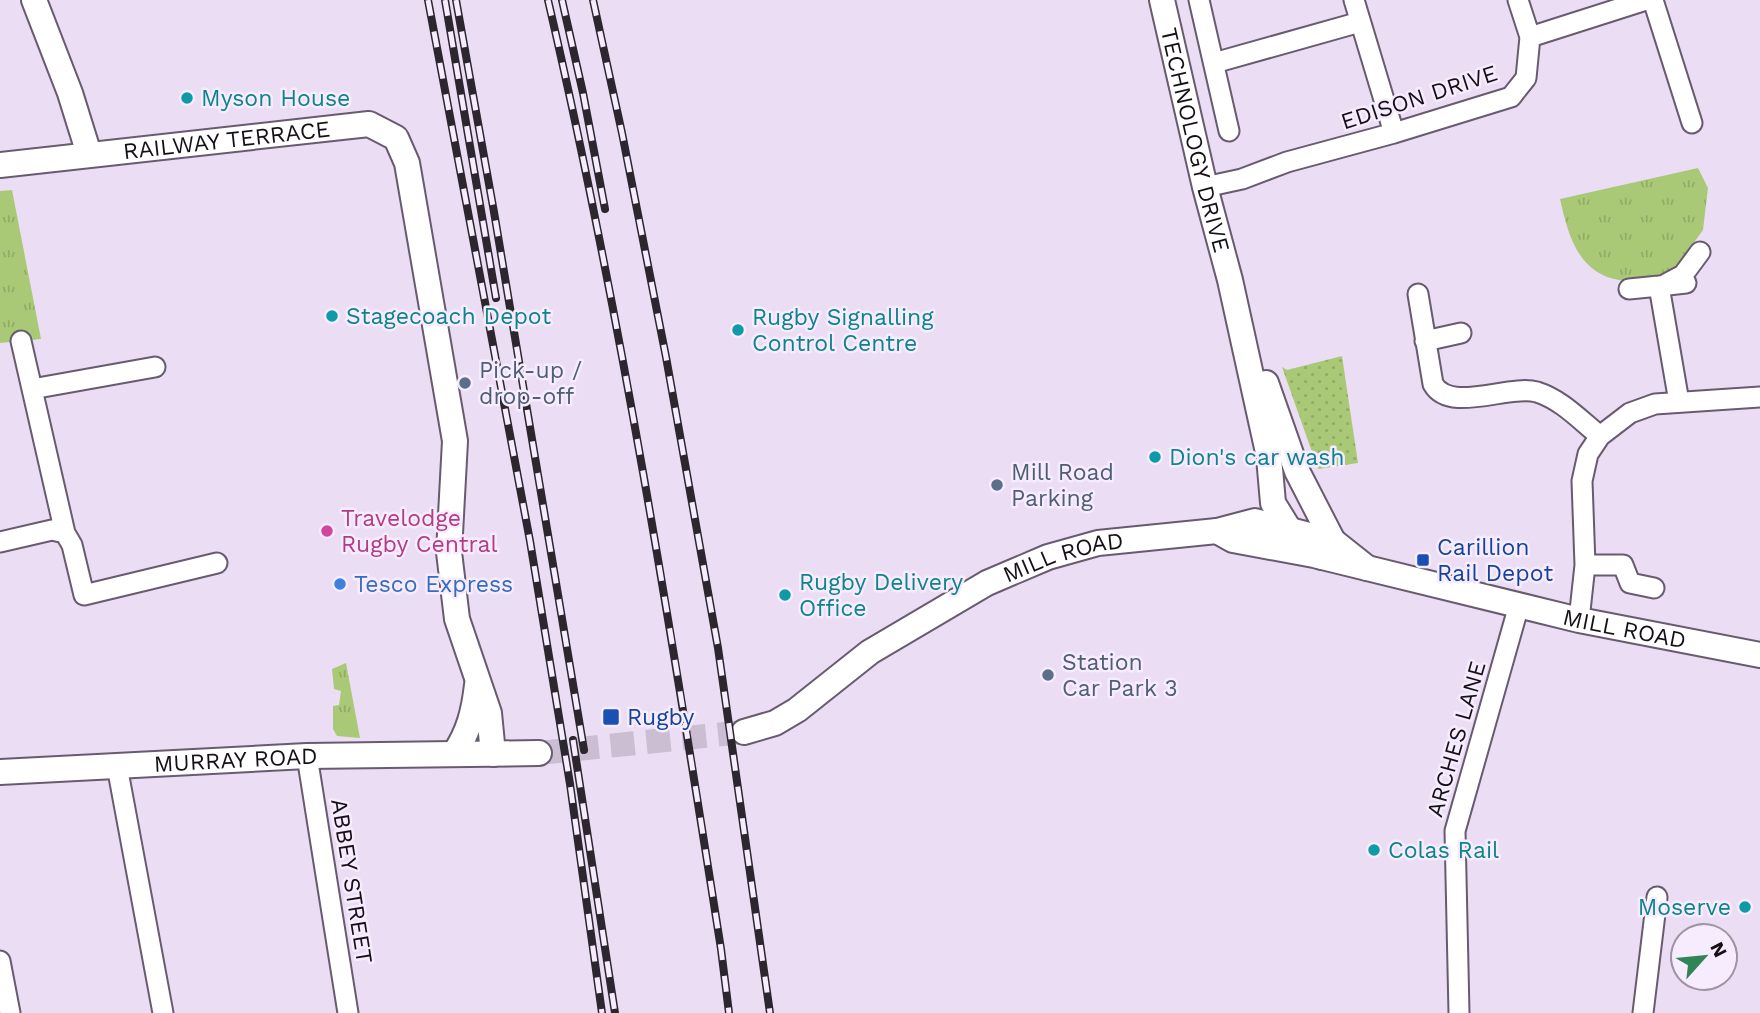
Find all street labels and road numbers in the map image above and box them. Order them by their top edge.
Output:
street label: TECHNOLOGY DRIVE [1155,25,1235,256]
street label: EDISON DRIVE [1337,59,1501,136]
street label: RAILWAY TERRACE [122,115,332,165]
street label: MILL ROAD [999,528,1125,589]
street label: MILL ROAD [1560,604,1688,654]
street label: ARCHES LANE [1421,658,1492,820]
street label: MURRAY ROAD [153,743,318,778]
street label: ABBEY STREET [325,797,378,965]

